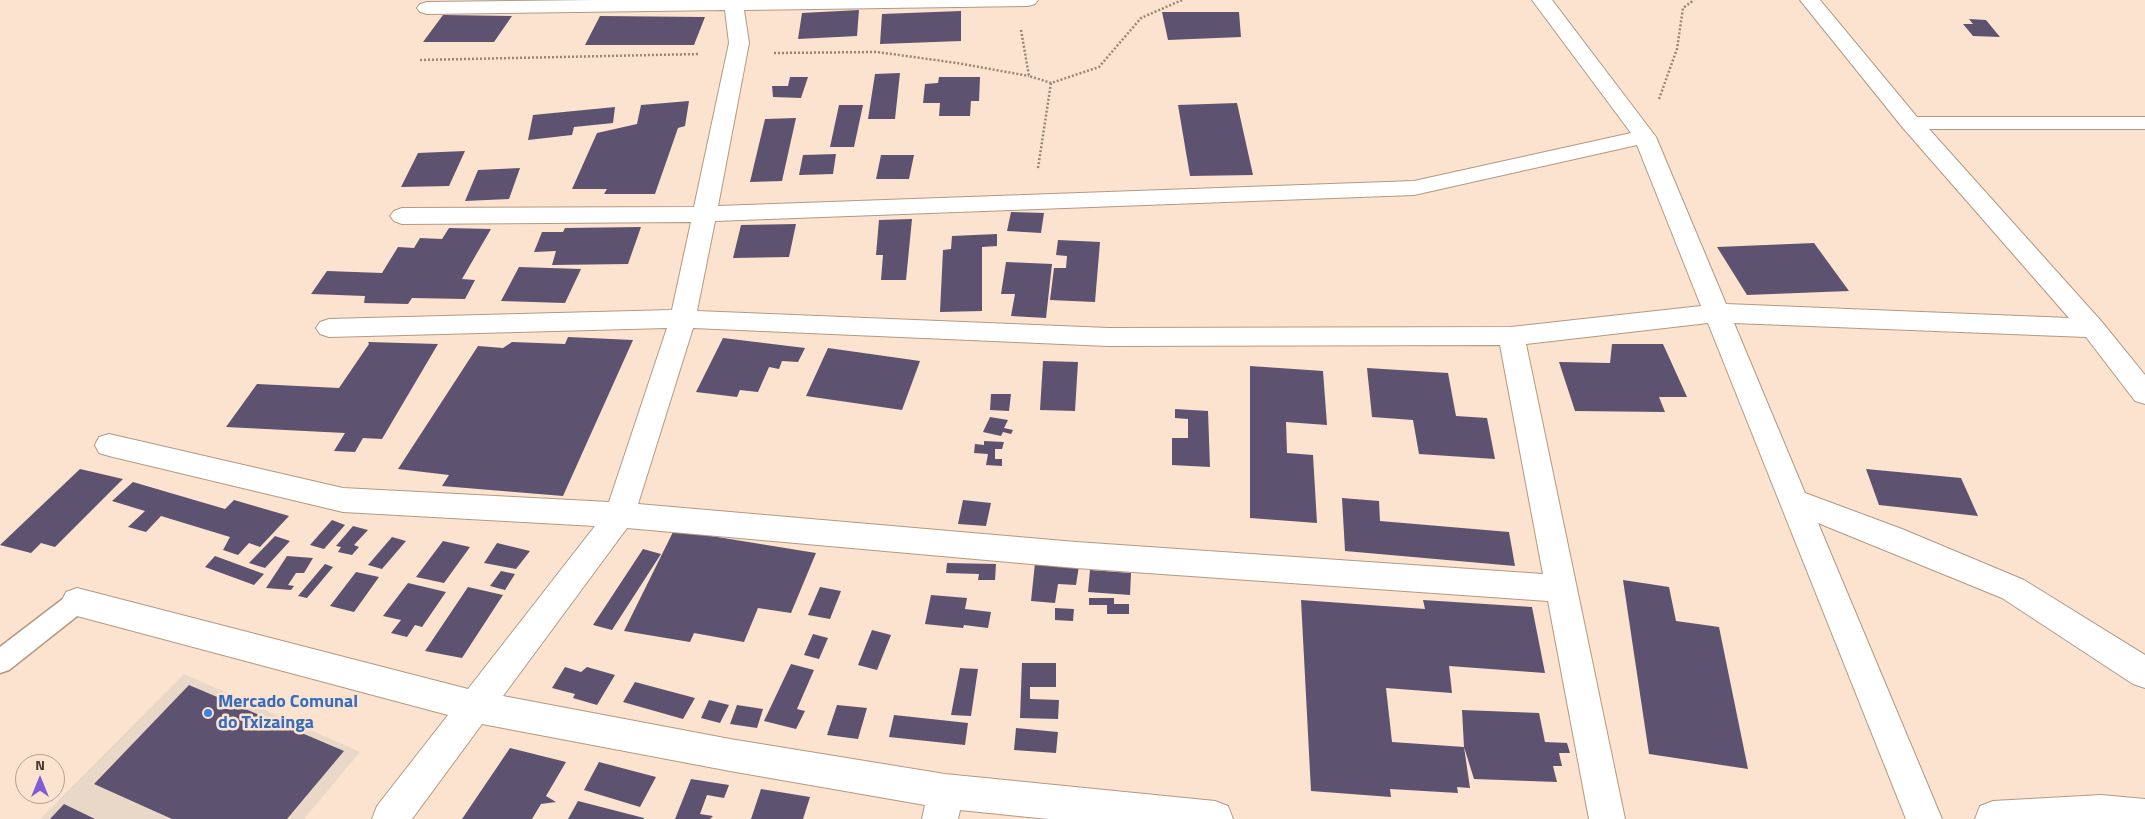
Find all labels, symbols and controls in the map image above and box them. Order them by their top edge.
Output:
place label: Mercado Comunal do Txizainga [218,692,358,734]
marker: Mercado Comunal do Txizainga [202,707,214,719]
north arrow [15,754,65,804]
text: N [35,754,45,775]

